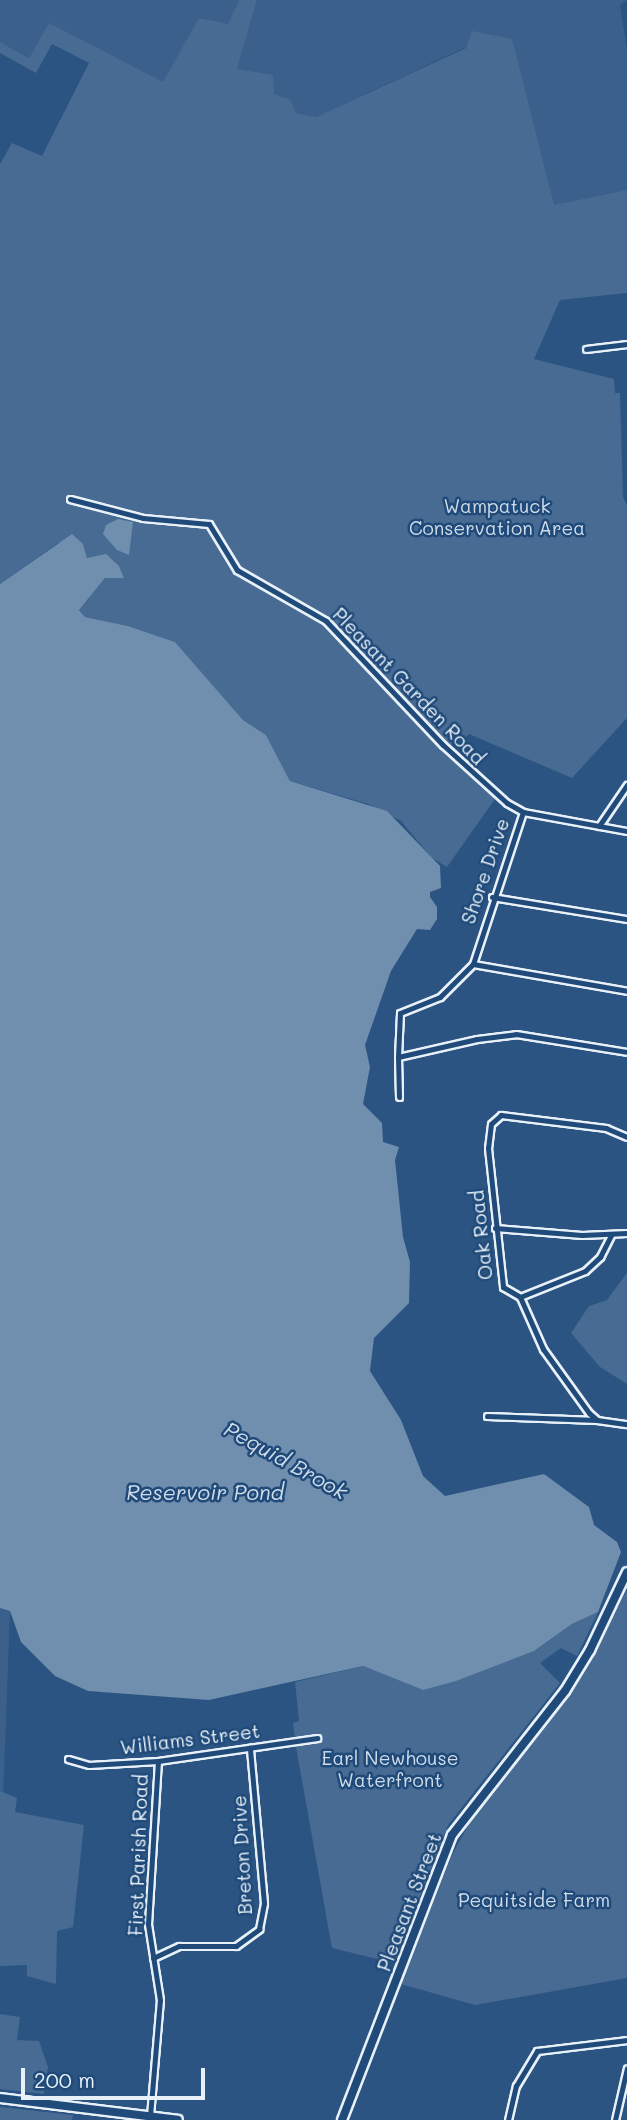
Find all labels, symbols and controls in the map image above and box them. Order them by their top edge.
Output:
park label: Wampatuck Conservation Area [409,495,585,539]
street label: Pleasant Garden Road [328,603,490,769]
street label: Shore Drive [456,815,514,927]
street label: Oak Road [465,1189,497,1281]
water label: Pequid Brook [220,1416,352,1504]
water label: Reservoir Pond [126,1479,284,1505]
street label: Williams Street [119,1719,261,1759]
park label: Earl Newhouse Waterfront [321,1747,459,1791]
street label: First Parish Road [124,1774,152,1936]
street label: Breton Drive [227,1795,257,1915]
street label: Pleasant Street [372,1830,446,1974]
park label: Pequitside Farm [458,1889,610,1911]
scale bar [24,2054,208,2098]
text: 200 m [34,2066,95,2093]

